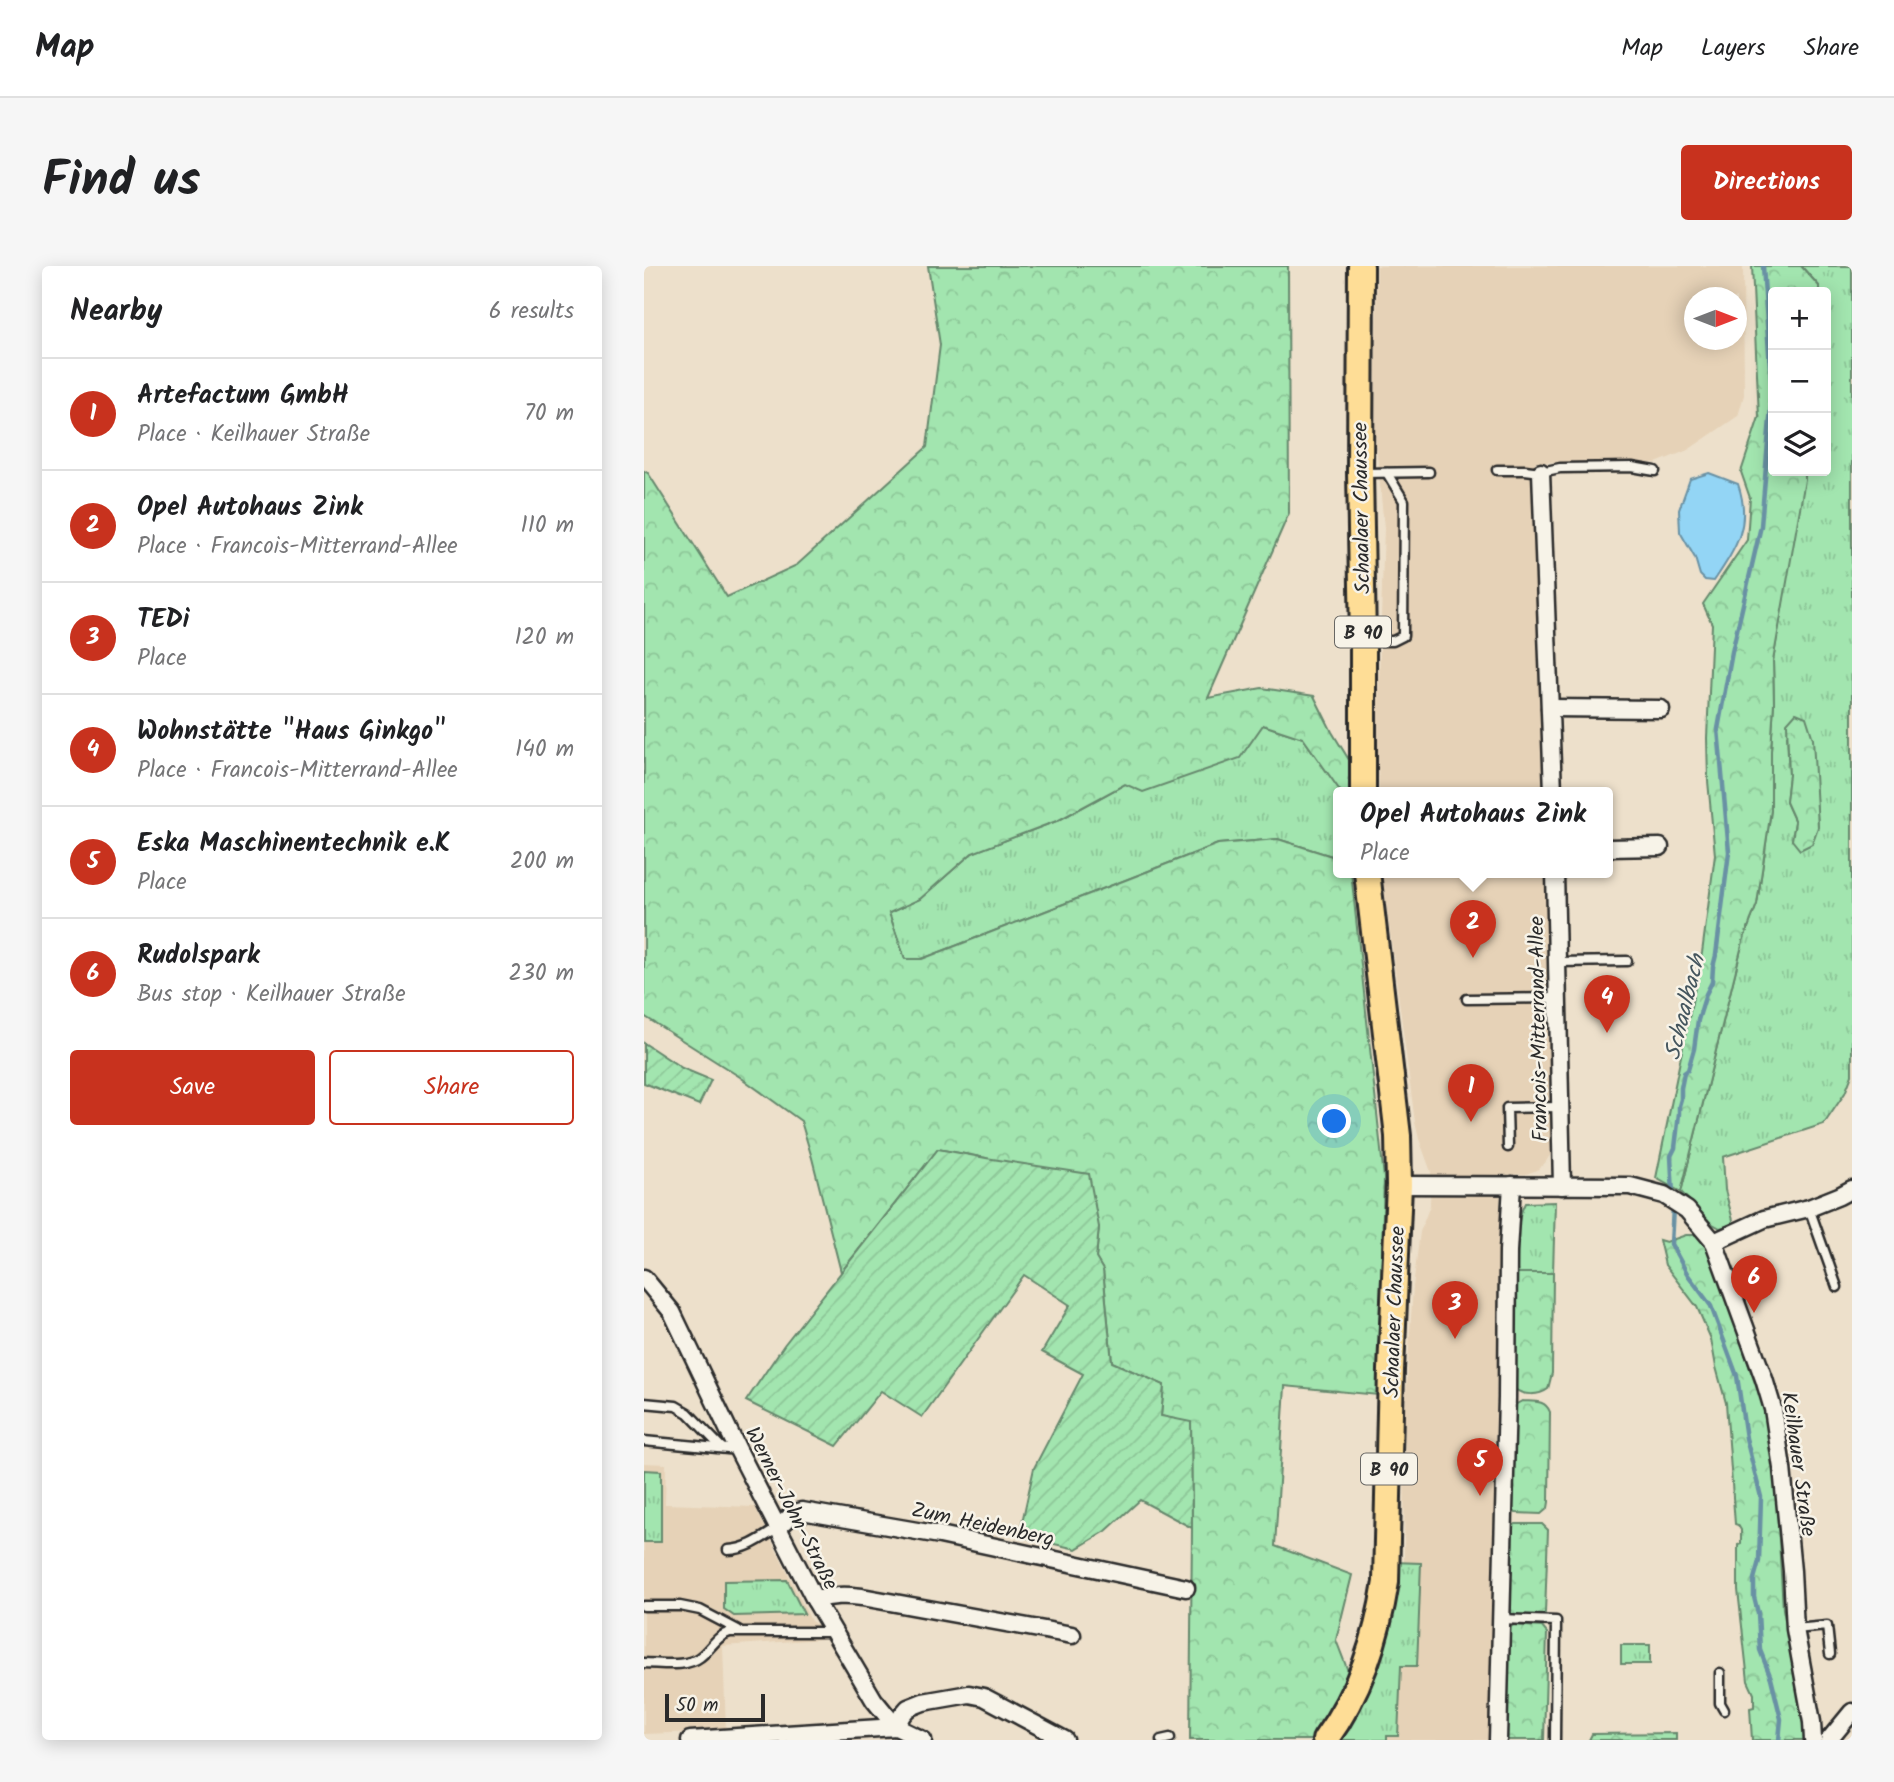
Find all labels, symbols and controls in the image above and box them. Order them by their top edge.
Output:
text: Map [35,22,95,75]
text: Map [1621,29,1663,68]
text: Layers [1701,29,1765,68]
text: Share [1803,29,1859,68]
text: Find us [42,143,200,221]
button: Directions [1681,145,1852,220]
north arrow [1684,287,1747,350]
map controls [1768,287,1831,476]
button: + [1768,287,1831,350]
text: Nearby [70,288,162,336]
text: 6 results [489,294,574,330]
button: − [1768,350,1831,413]
text: Artefactum GmbH [137,375,349,417]
text: 1 [90,396,96,432]
text: 70 m [524,396,574,432]
button: layers [1768,413,1831,476]
text: Place · Keilhauer Straße [137,417,370,453]
street label: Schaalaer Chaussee [1344,421,1380,594]
text: Opel Autohaus Zink [137,487,363,529]
text: 2 [86,508,100,544]
text: 110 m [521,508,574,544]
text: Place · Francois-Mitterrand-Allee [137,529,458,565]
text: TEDi [137,599,190,641]
road number: B 90 [1335,616,1391,648]
text: 3 [87,620,99,656]
text: 120 m [514,620,574,656]
text: Place [137,641,187,677]
text: Wohnstätte "Haus Ginkgo" [137,711,446,753]
text: 4 [87,732,99,768]
text: 140 m [515,732,574,768]
text: Place · Francois-Mitterrand-Allee [137,753,458,789]
popup [1333,787,1613,878]
text: Opel Autohaus Zink [1360,794,1586,836]
text: Eska Maschinentechnik e.K [137,823,450,865]
text: Place [1360,836,1410,872]
text: 5 [87,844,99,880]
text: 200 m [510,844,574,880]
text: Place [137,865,187,901]
pin: 2 [1450,900,1496,958]
street label: Francois-Mitterrand-Allee [1521,915,1558,1142]
text: Rudolspark [137,935,260,977]
water label: Schaalbach [1655,949,1717,1064]
text: 6 [87,956,99,992]
text: 230 m [508,956,574,992]
pin: 4 [1584,975,1630,1033]
text: Bus stop · Keilhauer Straße [137,977,405,1013]
button: Save [70,1050,315,1125]
button: Share [329,1050,574,1125]
pin: 1 [1448,1064,1494,1122]
your location [1317,1104,1351,1138]
street label: Schaalaer Chaussee [1376,1225,1415,1398]
pin: 6 [1731,1255,1777,1313]
pin: 3 [1432,1281,1478,1339]
street label: Keilhauer Straße [1771,1390,1824,1539]
street label: Werner-John-Straße [735,1421,846,1597]
pin: 5 [1457,1438,1503,1496]
road number: B 90 [1361,1454,1417,1484]
street label: Zum Heidenberg [908,1494,1057,1557]
scale bar [665,1691,765,1723]
text: 50 m [676,1691,718,1721]

